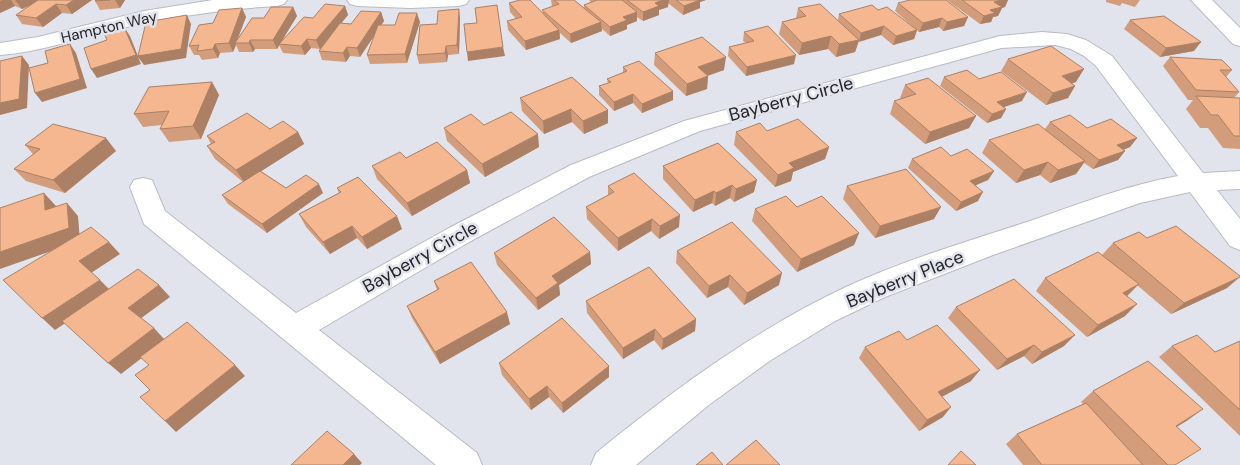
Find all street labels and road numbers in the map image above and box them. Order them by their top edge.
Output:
street label: Hampton Way [59,6,160,48]
street label: Bayberry Circle [726,71,856,127]
street label: Bayberry Circle [358,215,482,299]
street label: Bayberry Place [843,245,967,313]

